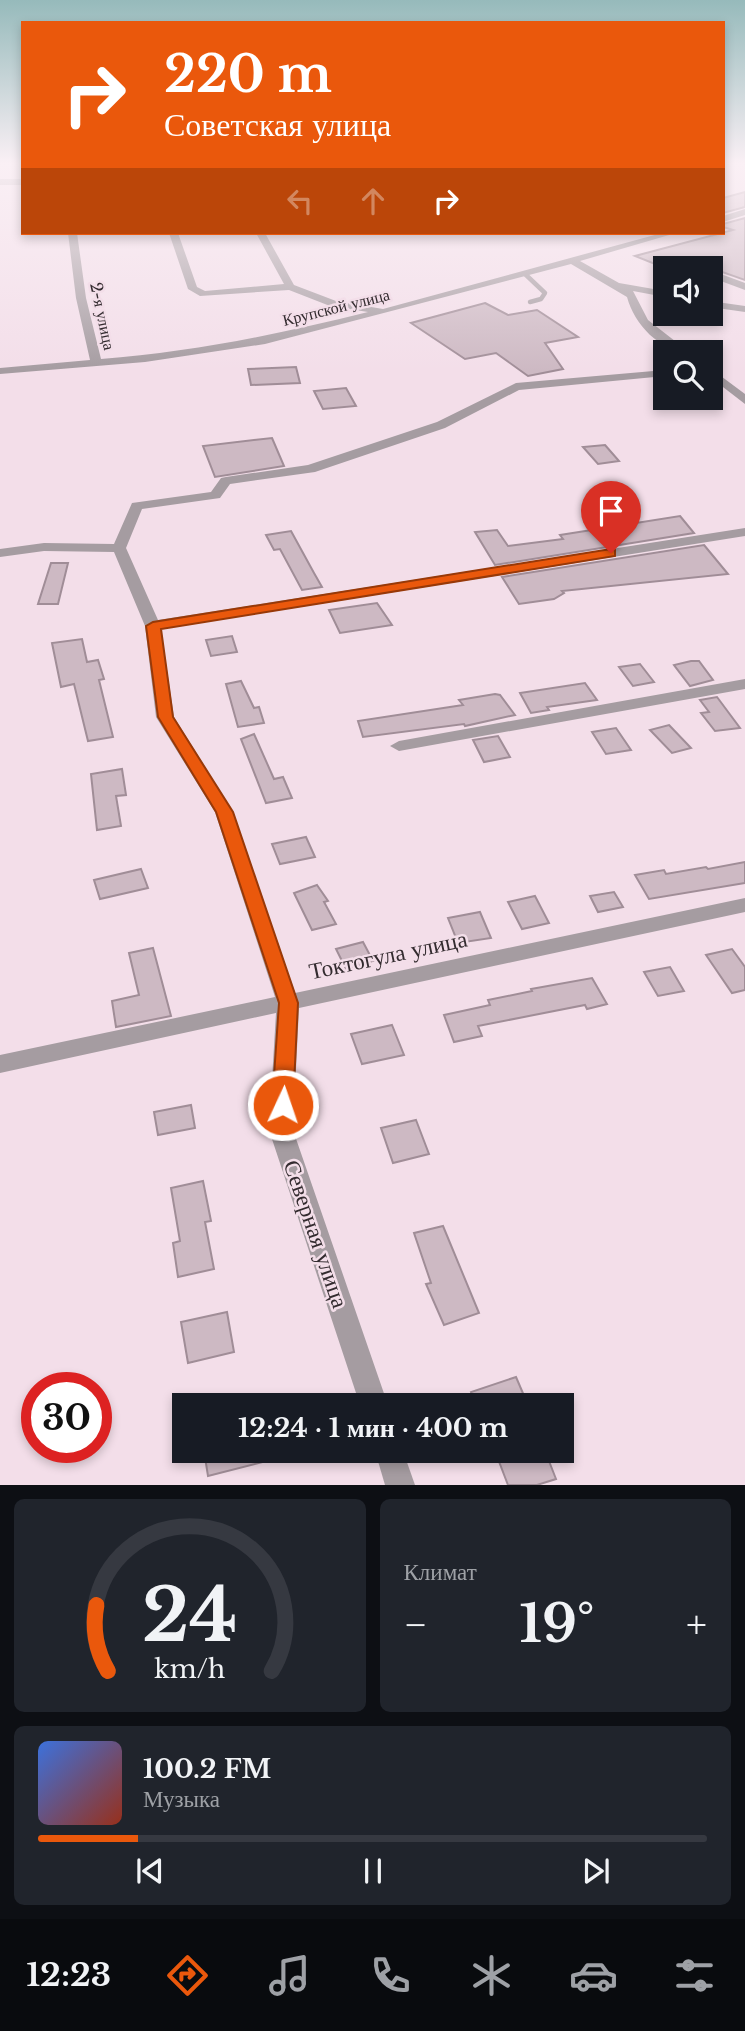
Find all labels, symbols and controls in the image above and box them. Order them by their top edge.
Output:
text: 220 m [164,44,332,105]
icon: right [49,49,140,140]
text: Советская улица [164,105,391,145]
icon: left [281,182,319,220]
icon: ahead [354,182,392,220]
icon: right [427,182,465,220]
map controls [653,256,723,410]
button: sound [653,256,723,326]
street label: 2-я улица [86,280,120,352]
street label: Крупской улица [280,284,392,330]
button: search [653,340,723,410]
pin [581,481,641,553]
icon: arrive [592,492,630,530]
street label: Токтогула улица [306,925,470,985]
position arrow [246,1068,320,1142]
street label: Северная улица [278,1156,354,1312]
speed limit sign: 30 [21,1372,112,1463]
text: 12:24 · 1 мин · 400 m [238,1412,508,1444]
text: Климат [404,1558,477,1586]
text: 24 [142,1571,238,1662]
text: 19° [519,1592,594,1656]
text: − [404,1601,428,1648]
text: + [686,1601,707,1648]
text: km/h [154,1654,225,1685]
text: 100.2 FM [143,1753,271,1785]
text: Музыка [143,1785,220,1813]
icon: previous [131,1852,169,1890]
icon: pause [354,1852,392,1890]
icon: next [577,1852,615,1890]
icon: directions [163,1951,212,2000]
icon: music [265,1951,314,2000]
icon: phone [366,1951,415,2000]
icon: climate [467,1951,516,2000]
icon: car [569,1951,618,2000]
icon: filters [670,1951,719,2000]
text: 12:23 [26,1955,111,1995]

